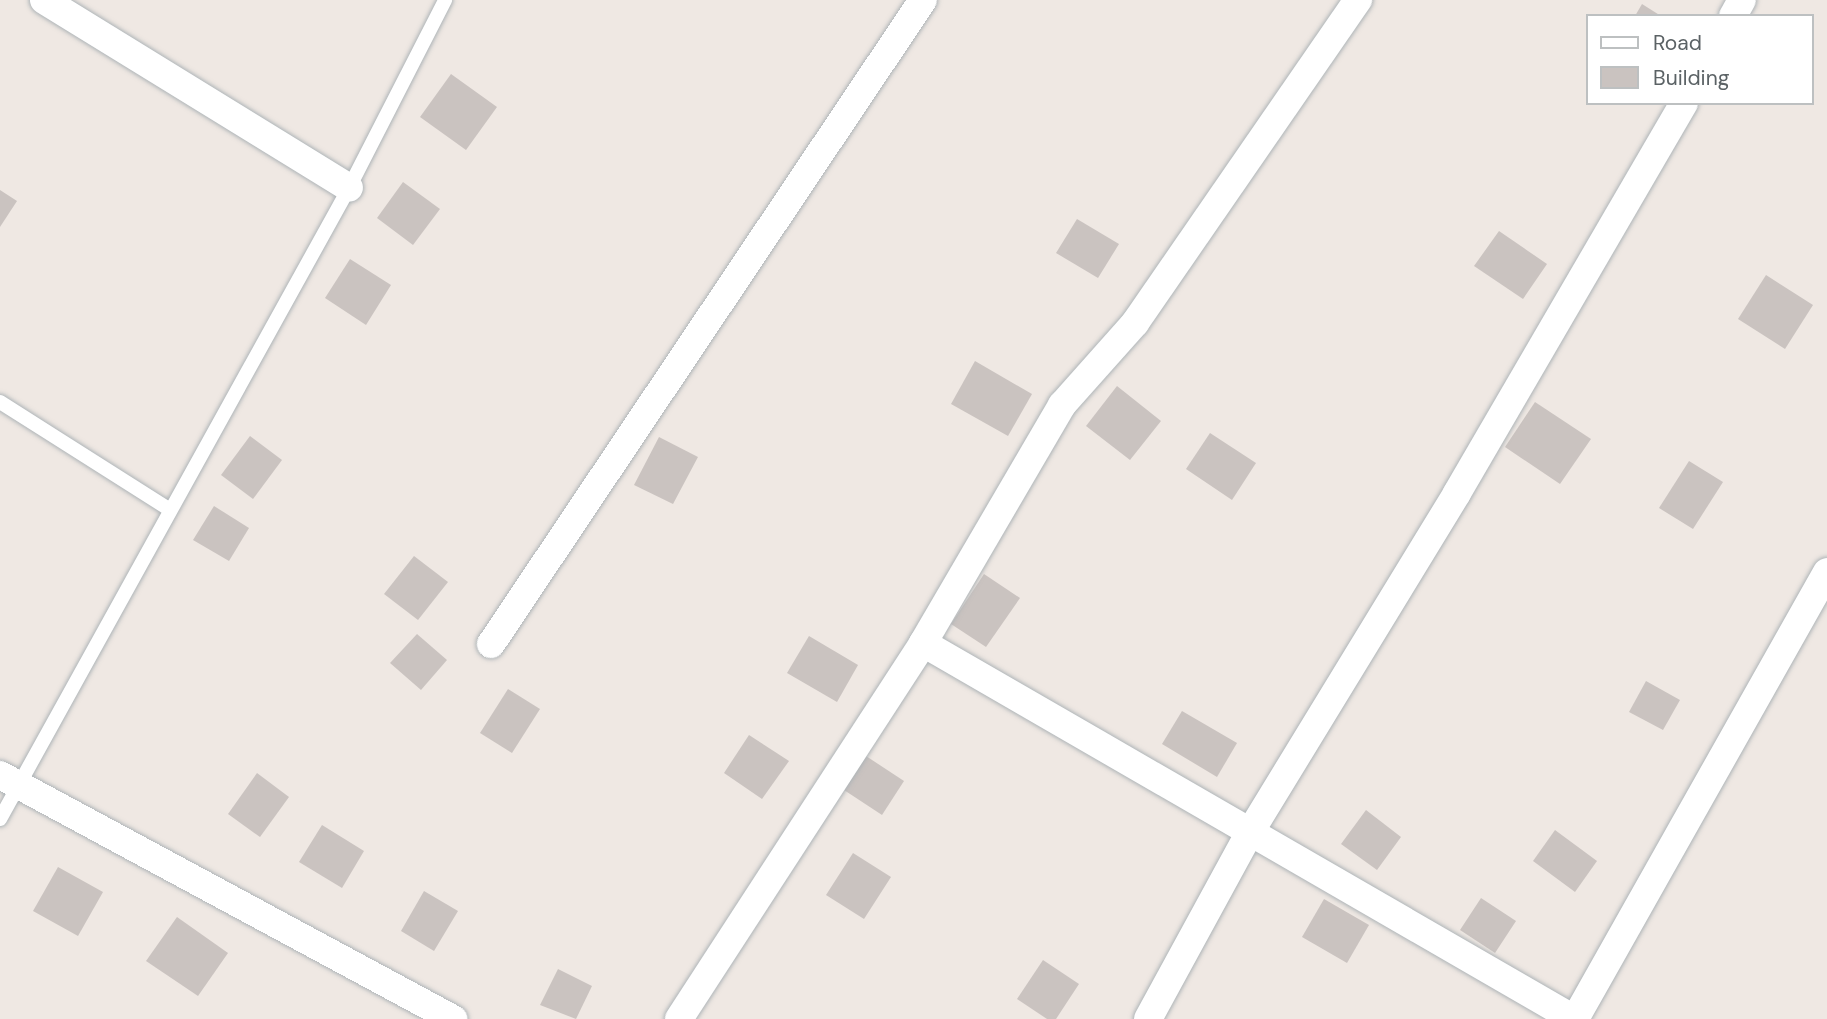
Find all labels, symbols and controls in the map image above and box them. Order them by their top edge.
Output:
legend [1586,14,1813,105]
text: Road [1653,29,1702,57]
text: Building [1653,64,1729,92]

